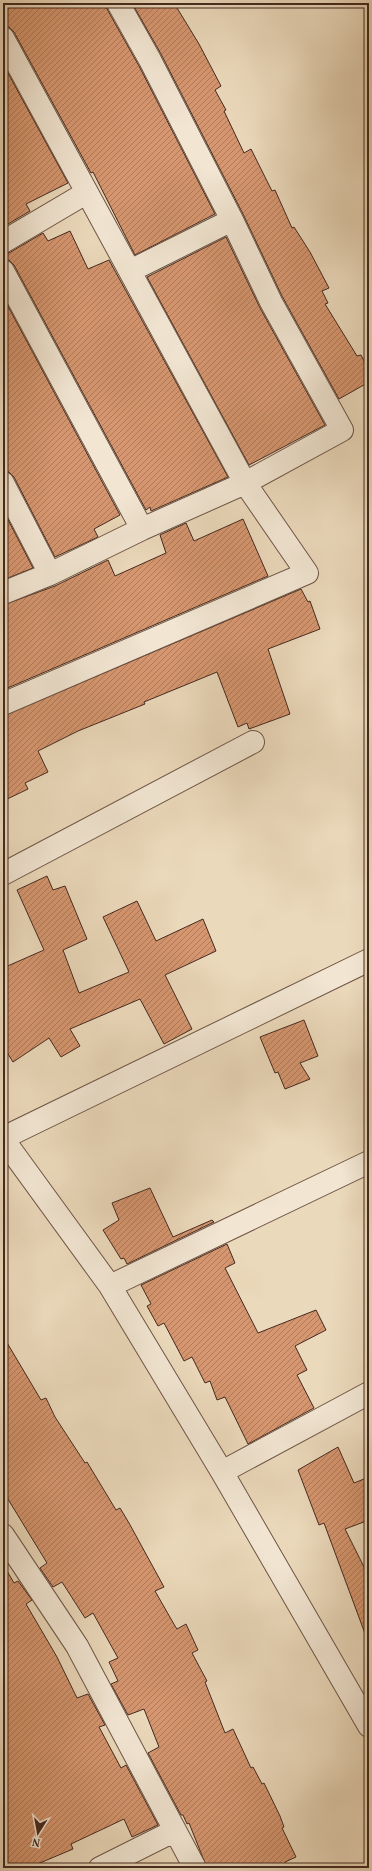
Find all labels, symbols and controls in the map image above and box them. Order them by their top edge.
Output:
north arrow [18,1813,58,1853]
text: N [31,1833,42,1849]

